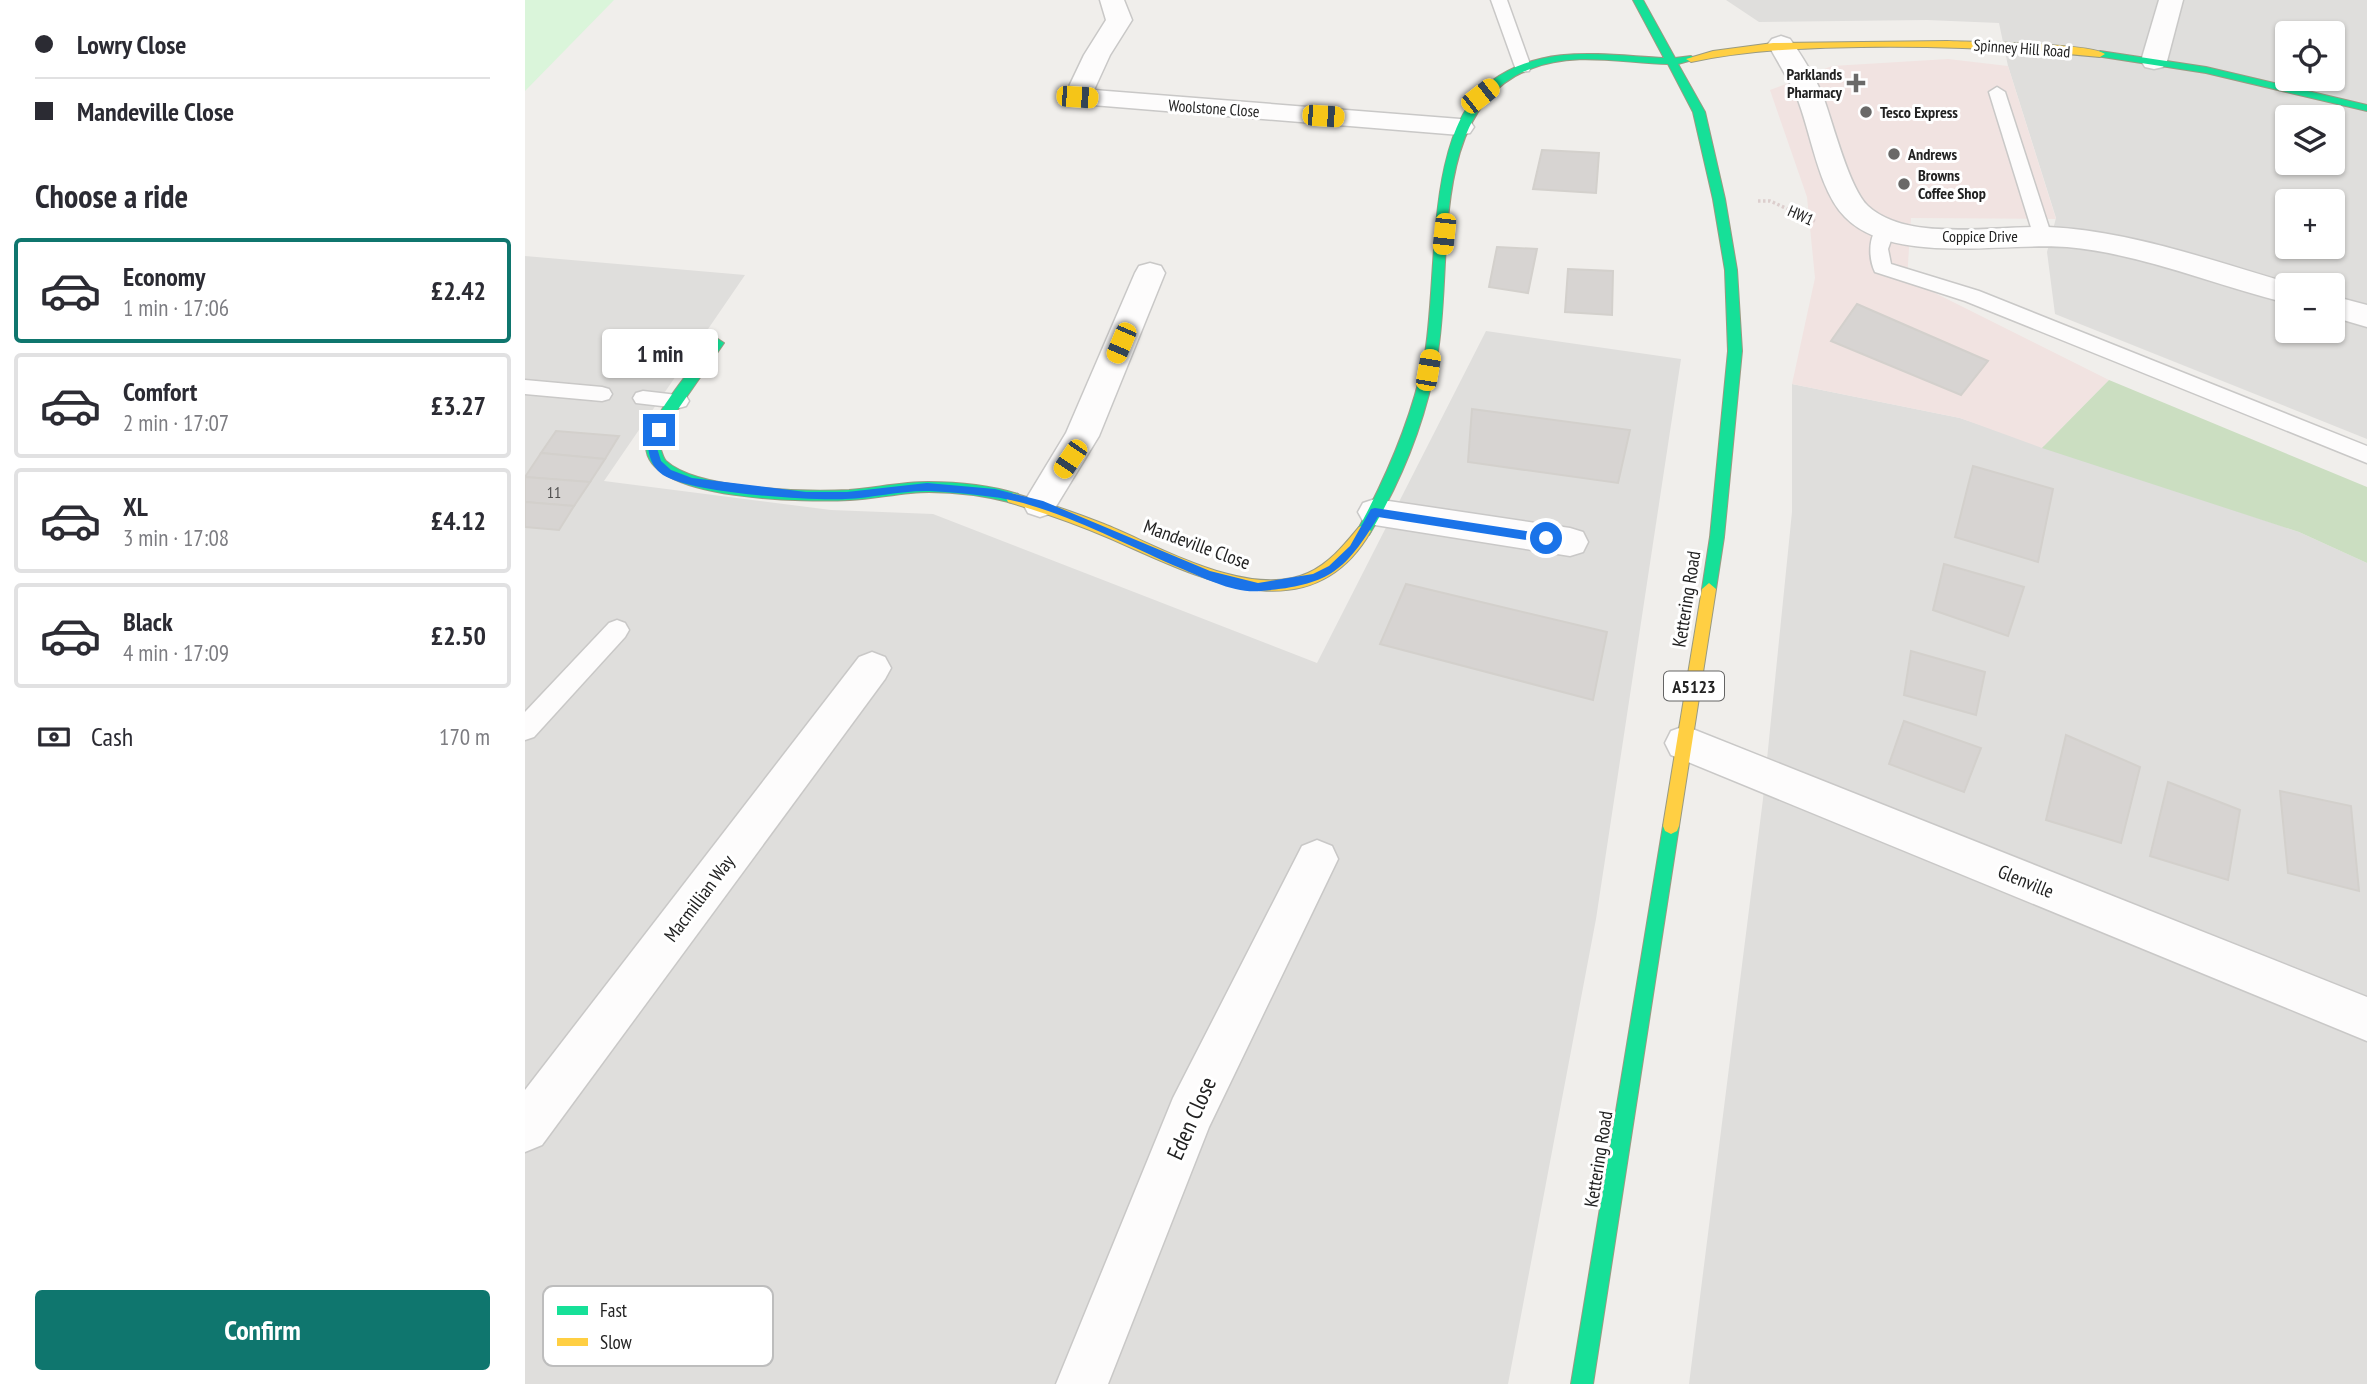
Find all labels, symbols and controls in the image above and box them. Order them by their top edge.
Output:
map controls [2275,21,2345,343]
button: locate [2275,21,2345,91]
text: Lowry Close [77,28,187,61]
street label: Spinney Hill Road [1973,35,2071,61]
place label: Parklands Pharmacy [1786,64,1843,102]
car [1457,75,1504,117]
marker: Parklands Pharmacy [1848,75,1864,91]
car [1056,85,1099,109]
text: Mandeville Close [77,95,234,128]
street label: Woolstone Close [1168,95,1260,121]
place label: Tesco Express [1880,102,1958,122]
car [1302,104,1345,128]
marker: Tesco Express [1858,104,1874,120]
button: layers [2275,105,2345,175]
place label: Andrews [1907,144,1957,164]
marker: Andrews [1886,146,1902,162]
place label: Browns Coffee Shop [1918,165,1986,203]
text: Choose a ride [35,175,188,217]
marker: Browns Coffee Shop [1896,176,1912,192]
button: + [2275,189,2345,259]
street label: HW1 [1785,200,1817,230]
car [1432,212,1457,256]
street label: Coppice Drive [1942,226,2018,246]
icon: car [39,259,102,322]
text: Economy [123,260,205,293]
button: − [2275,273,2345,343]
text: £2.42 [431,274,486,307]
text: 1 min · 17:06 [123,293,229,322]
car [1104,320,1139,366]
callout: 1 min [601,328,717,378]
text: 1 min [637,339,683,368]
car [1415,347,1442,393]
icon: car [39,374,102,437]
text: Comfort [123,375,197,408]
text: £3.27 [431,389,486,422]
text: 2 min · 17:07 [123,408,229,437]
route end [643,414,675,446]
car [1050,436,1091,482]
house number: 11 [547,482,561,502]
icon: car [39,489,102,552]
text: XL [123,490,148,523]
text: £4.12 [431,504,486,537]
street label: Mandeville Close [1140,514,1254,574]
route start [1530,522,1562,554]
text: 3 min · 17:08 [123,523,229,552]
street label: Kettering Road [1667,549,1705,649]
icon: car [39,604,102,667]
text: Black [123,605,173,638]
text: £2.50 [431,619,486,652]
text: 4 min · 17:09 [123,638,229,667]
road number: A5123 [1664,672,1724,700]
icon: cash [35,718,73,756]
text: Cash [91,720,133,753]
text: 170 m [439,722,490,751]
street label: Macmillian Way [659,849,740,946]
street label: Glenville [1995,859,2058,903]
street label: Eden Close [1160,1072,1222,1164]
street label: Kettering Road [1579,1109,1617,1209]
legend [543,1286,773,1366]
button: Confirm [35,1290,490,1370]
text: Fast [600,1298,628,1322]
text: Slow [600,1330,633,1354]

